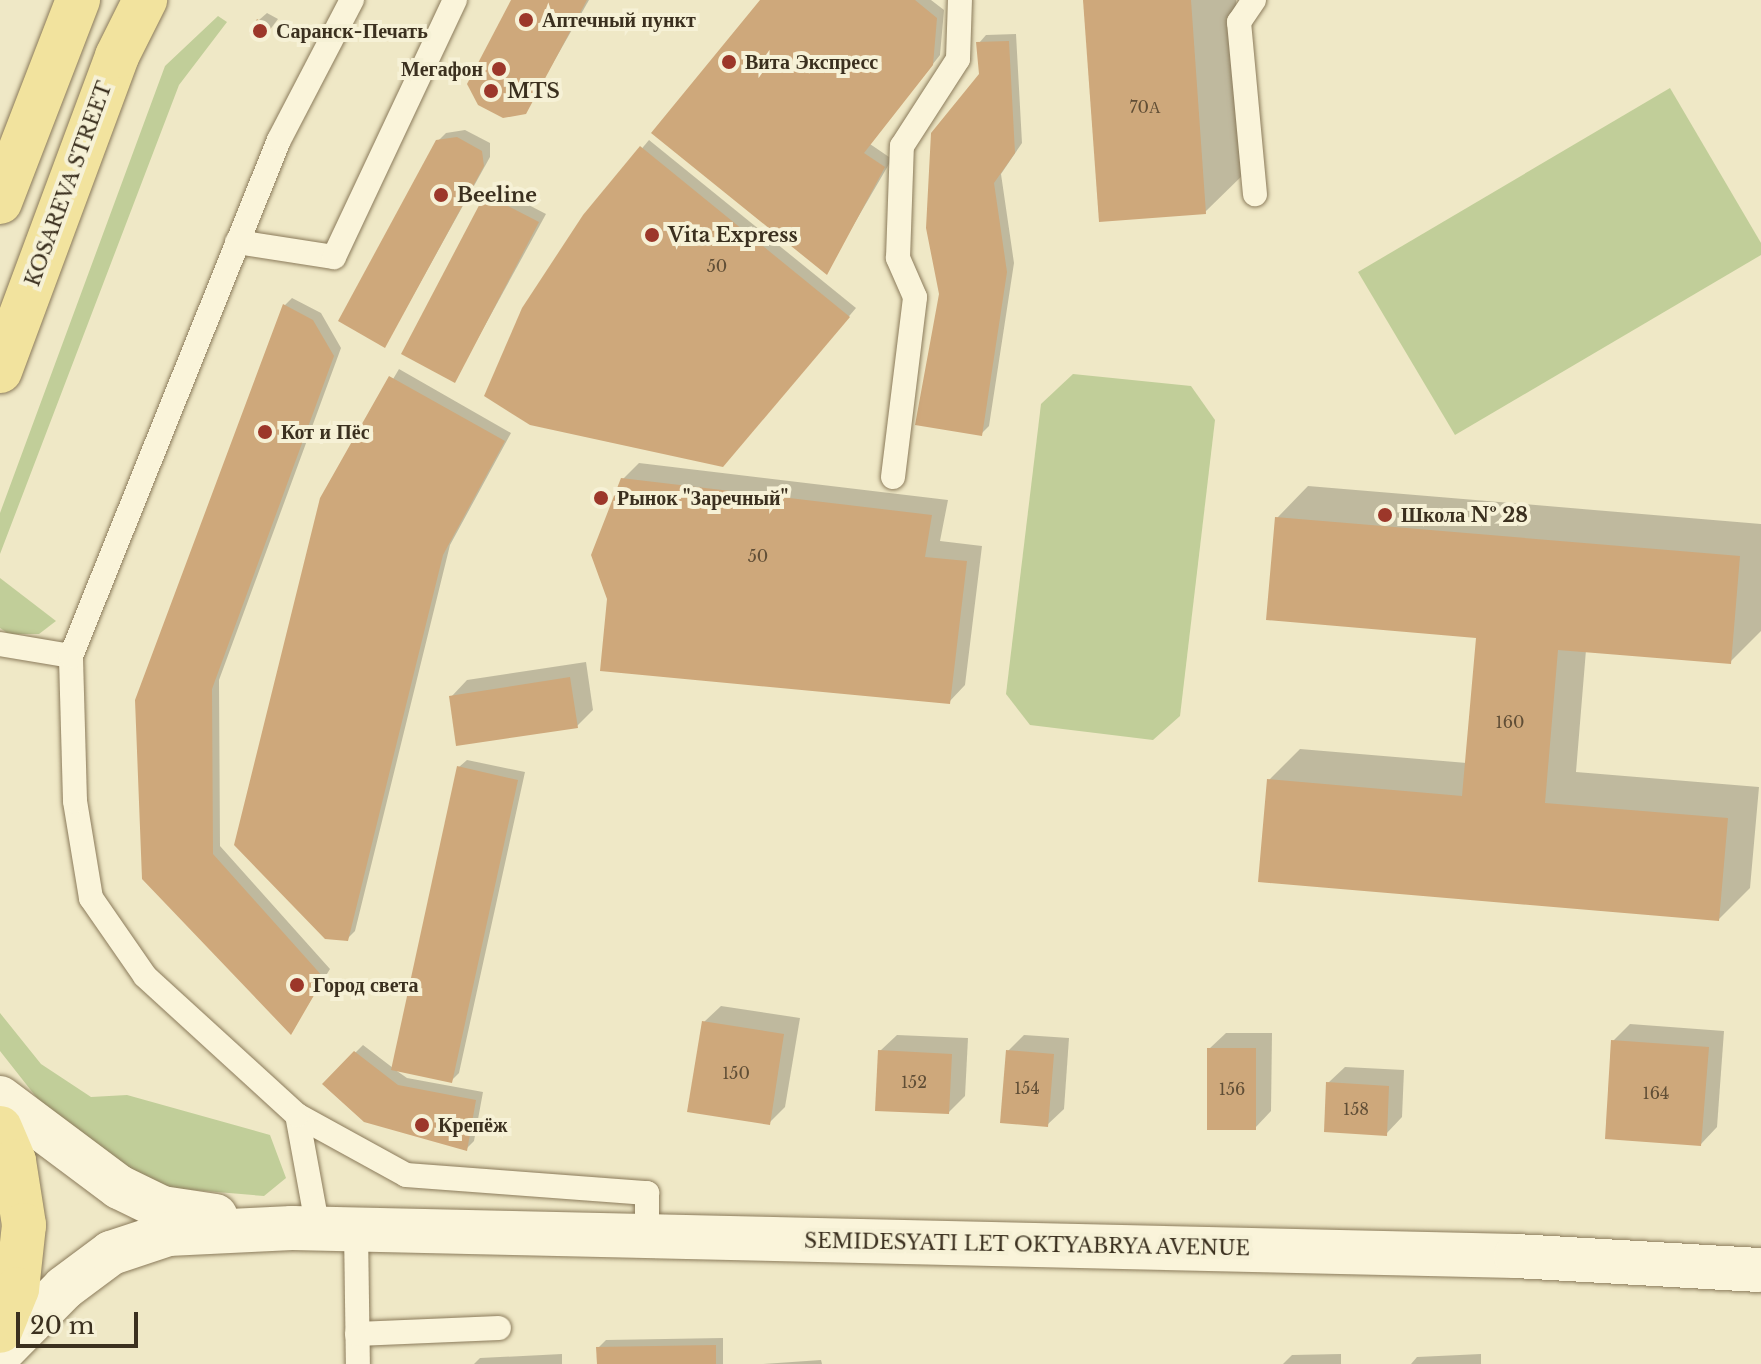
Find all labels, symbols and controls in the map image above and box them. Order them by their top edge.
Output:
place label: Аптечный пункт [542,8,696,32]
marker: Аптечный пункт [517,11,535,29]
place label: Саранск-Печать [276,19,428,43]
marker: Саранск-Печать [251,22,269,40]
place label: Вита Экспресс [745,50,878,74]
marker: Вита Экспресс [720,53,738,71]
place label: Мегафон [401,57,483,81]
marker: Мегафон [490,60,508,78]
street label: KOSAREVA STREET [21,78,117,290]
place label: MTS [507,79,560,103]
marker: MTS [482,82,500,100]
house number: 70А [1129,97,1161,117]
place label: Beeline [457,183,537,207]
marker: Beeline [432,186,450,204]
place label: Vita Express [668,223,798,247]
marker: Vita Express [643,226,661,244]
house number: 50 [707,256,727,276]
place label: Кот и Пёс [281,420,370,444]
marker: Кот и Пёс [256,423,274,441]
place label: Рынок "Заречный" [617,486,789,510]
marker: Рынок "Заречный" [592,489,610,507]
place label: Школа № 28 [1401,503,1528,527]
marker: Школа № 28 [1376,506,1394,524]
house number: 50 [748,546,768,566]
house number: 160 [1496,712,1524,732]
place label: Город света [313,973,419,997]
marker: Город света [288,976,306,994]
house number: 150 [722,1063,750,1083]
house number: 152 [901,1072,927,1092]
house number: 154 [1014,1078,1040,1098]
house number: 156 [1219,1079,1245,1099]
house number: 164 [1643,1083,1669,1103]
house number: 158 [1343,1099,1369,1119]
place label: Крепёж [438,1113,507,1137]
marker: Крепёж [413,1116,431,1134]
street label: SEMIDESYATI LET OKTYABRYA AVENUE [803,1229,1251,1261]
scale bar [20,1296,142,1346]
text: 20 m [30,1311,95,1340]

